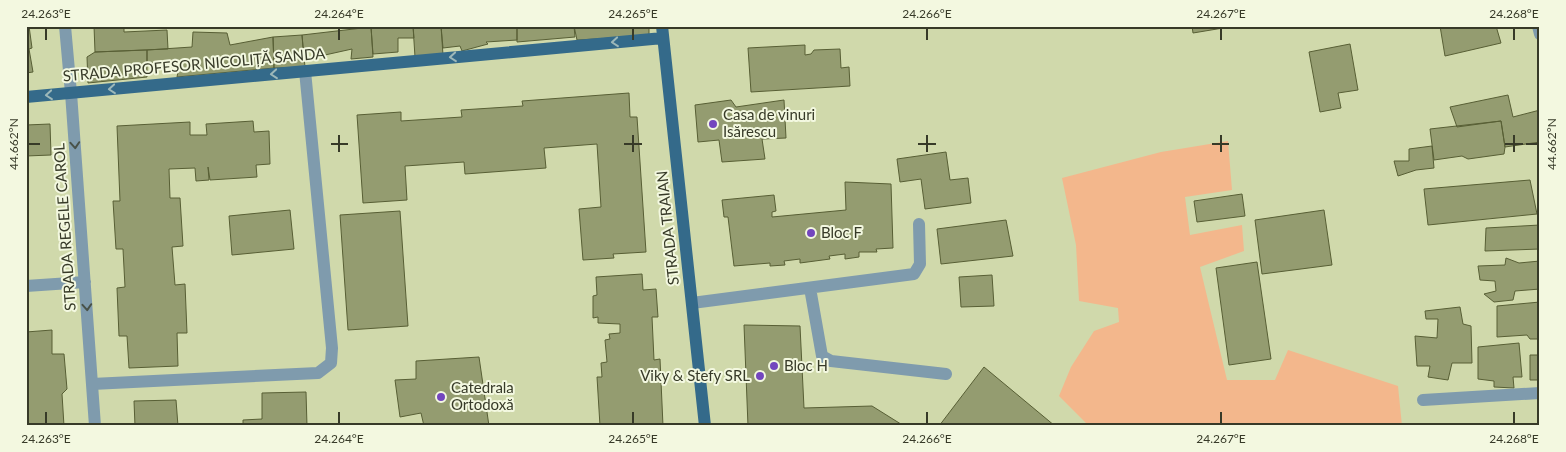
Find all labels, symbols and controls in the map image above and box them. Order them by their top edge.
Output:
text: 24.263°E [21,6,71,21]
text: 24.264°E [314,6,364,21]
text: 24.265°E [608,6,658,21]
text: 24.266°E [902,6,952,21]
text: 24.267°E [1196,6,1246,21]
text: 24.268°E [1489,6,1539,21]
one-way arrow [610,36,618,47]
street label: STRADA PROFESOR NICOLIȚĂ SANDA [62,43,327,84]
one-way arrow [449,52,457,63]
one-way arrow [269,68,277,79]
one-way arrow [108,83,116,94]
one-way arrow [45,89,53,100]
place label: Casa de vinuri Isărescu [723,105,815,140]
text: 44.662°N [6,118,21,170]
marker: Casa de vinuri Isărescu [707,118,719,130]
text: 44.662°N [1544,118,1559,170]
one-way arrow [69,141,80,149]
street label: STRADA REGELE CAROL [49,142,79,311]
street label: STRADA TRAIAN [652,170,682,286]
place label: Bloc F [821,223,862,241]
marker: Bloc F [805,227,817,239]
one-way arrow [81,303,92,311]
place label: Bloc H [784,356,828,374]
marker: Bloc H [768,360,780,372]
place label: Viky & Stefy SRL [640,366,750,384]
marker: Viky & Stefy SRL [754,370,766,382]
place label: Catedrala Ortodoxă [451,378,514,413]
marker: Catedrala Ortodoxă [435,391,447,403]
text: 24.263°E [21,431,71,446]
text: 24.264°E [314,431,364,446]
text: 24.265°E [608,431,658,446]
text: 24.266°E [902,431,952,446]
text: 24.267°E [1196,431,1246,446]
text: 24.268°E [1489,431,1539,446]

